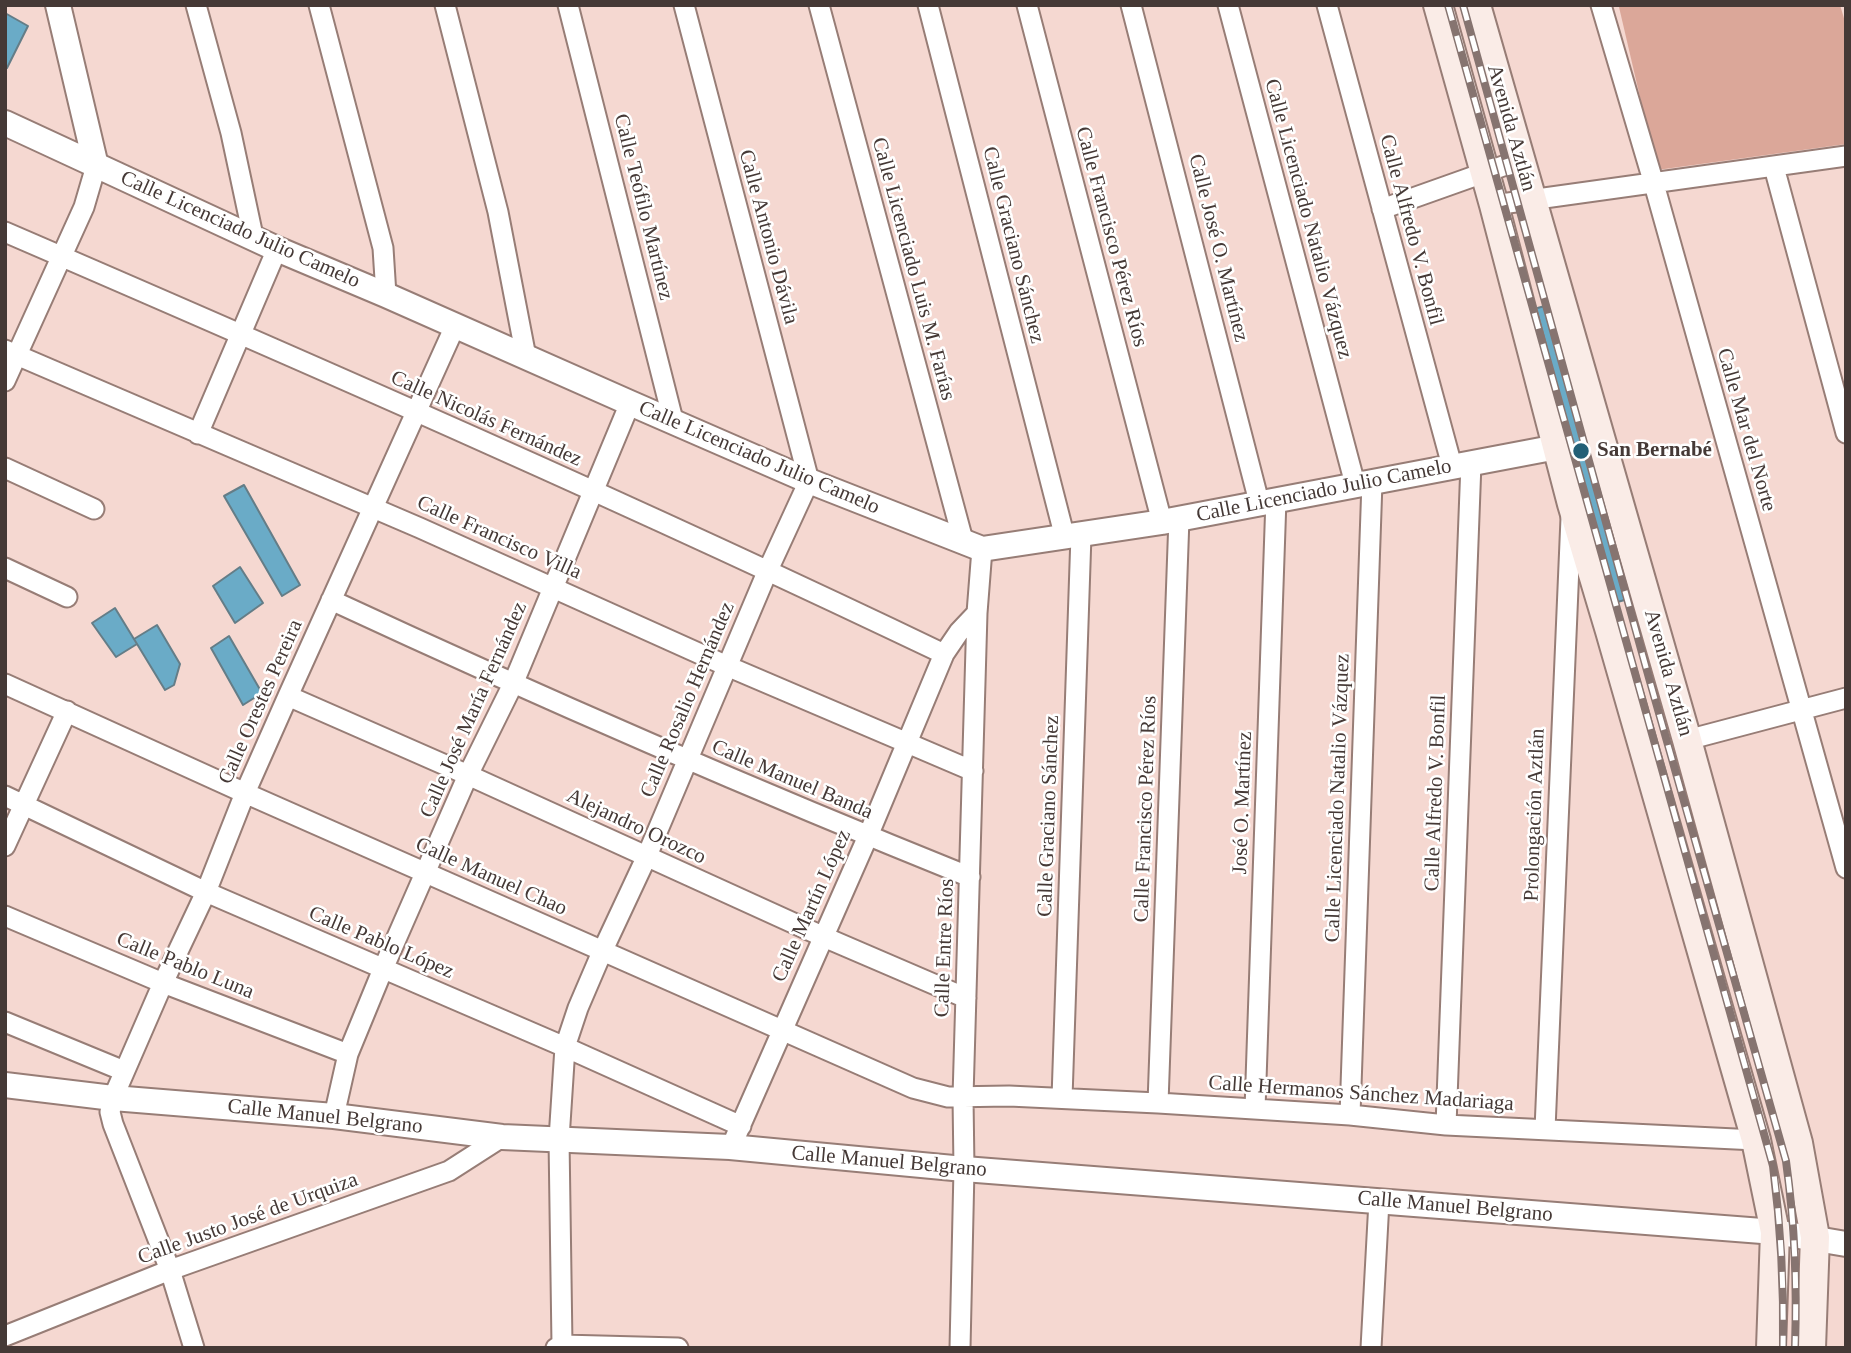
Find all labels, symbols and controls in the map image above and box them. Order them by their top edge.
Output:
street label: Avenida Aztlán [1481,62,1541,194]
street label: Calle Licenciado Natalio Vázquez [1258,76,1358,362]
street label: Calle Teófilo Martínez [608,111,678,303]
street label: Calle Francisco Pérez Ríos [1069,124,1153,350]
street label: Calle Alfredo V. Bonfil [1373,132,1449,328]
street label: Calle Licenciado Luis M. Farías [866,135,960,403]
street label: Calle Graciano Sánchez [976,144,1050,346]
street label: Calle Antonio Dávila [733,147,803,327]
street label: Calle José O. Martínez [1182,152,1254,344]
street label: Calle Licenciado Julio Camelo [116,166,364,294]
street label: Calle Mar del Norte [1711,346,1781,514]
street label: Calle Nicolás Fernández [387,366,585,472]
street label: Calle Licenciado Julio Camelo [635,396,883,520]
place label: San Bernabé [1597,438,1712,464]
marker: San Bernabé [1571,441,1591,461]
street label: Calle Licenciado Julio Camelo [1194,454,1454,528]
street label: Calle Francisco Villa [413,490,585,586]
street label: Calle José María Fernández [415,598,533,822]
street label: Calle Rosalio Hernández [635,598,741,802]
street label: Avenida Aztlán [1638,607,1698,739]
street label: Calle Orestes Pereira [213,616,309,788]
street label: Calle Licenciado Natalio Vázquez [1320,653,1356,943]
street label: Calle Alfredo V. Bonfil [1420,694,1452,892]
street label: Calle Francisco Pérez Ríos [1129,695,1163,923]
street label: Calle Graciano Sánchez [1033,715,1065,917]
street label: Prolongación Aztlán [1519,728,1551,902]
street label: José O. Martínez [1228,731,1258,875]
street label: Calle Manuel Banda [708,735,876,825]
street label: Alejandro Orozco [562,784,710,870]
street label: Calle Martín López [767,826,857,986]
street label: Calle Manuel Chao [411,832,571,922]
street label: Calle Entre Ríos [930,878,960,1018]
street label: Calle Pablo López [305,901,457,985]
street label: Calle Pablo Luna [113,927,257,1005]
street label: Calle Hermanos Sánchez Madariaga [1207,1071,1515,1117]
street label: Calle Manuel Belgrano [226,1094,424,1140]
street label: Calle Manuel Belgrano [790,1141,988,1183]
street label: Calle Justo José de Urquiza [135,1167,361,1271]
street label: Calle Manuel Belgrano [1356,1186,1554,1228]

